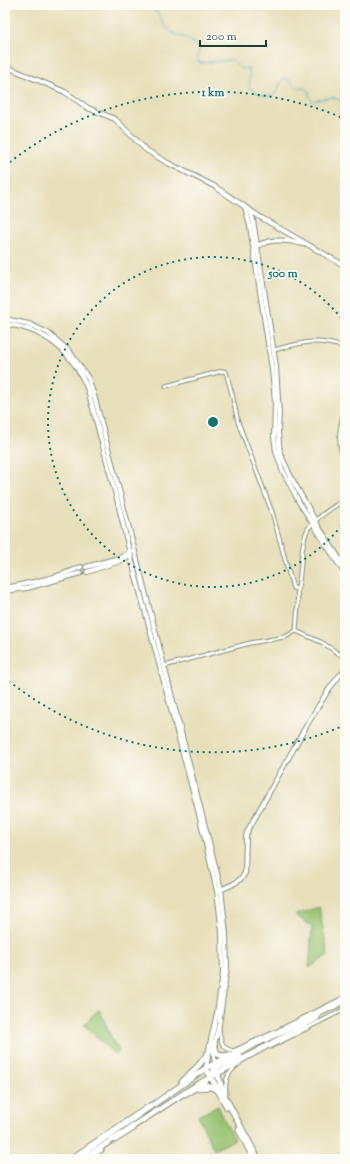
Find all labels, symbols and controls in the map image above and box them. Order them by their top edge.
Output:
scale bar [200,22,266,48]
text: 200 m [206,28,237,46]
text: 1 km [200,84,225,102]
text: 500 m [267,265,298,283]
centre of rings [206,415,220,429]

